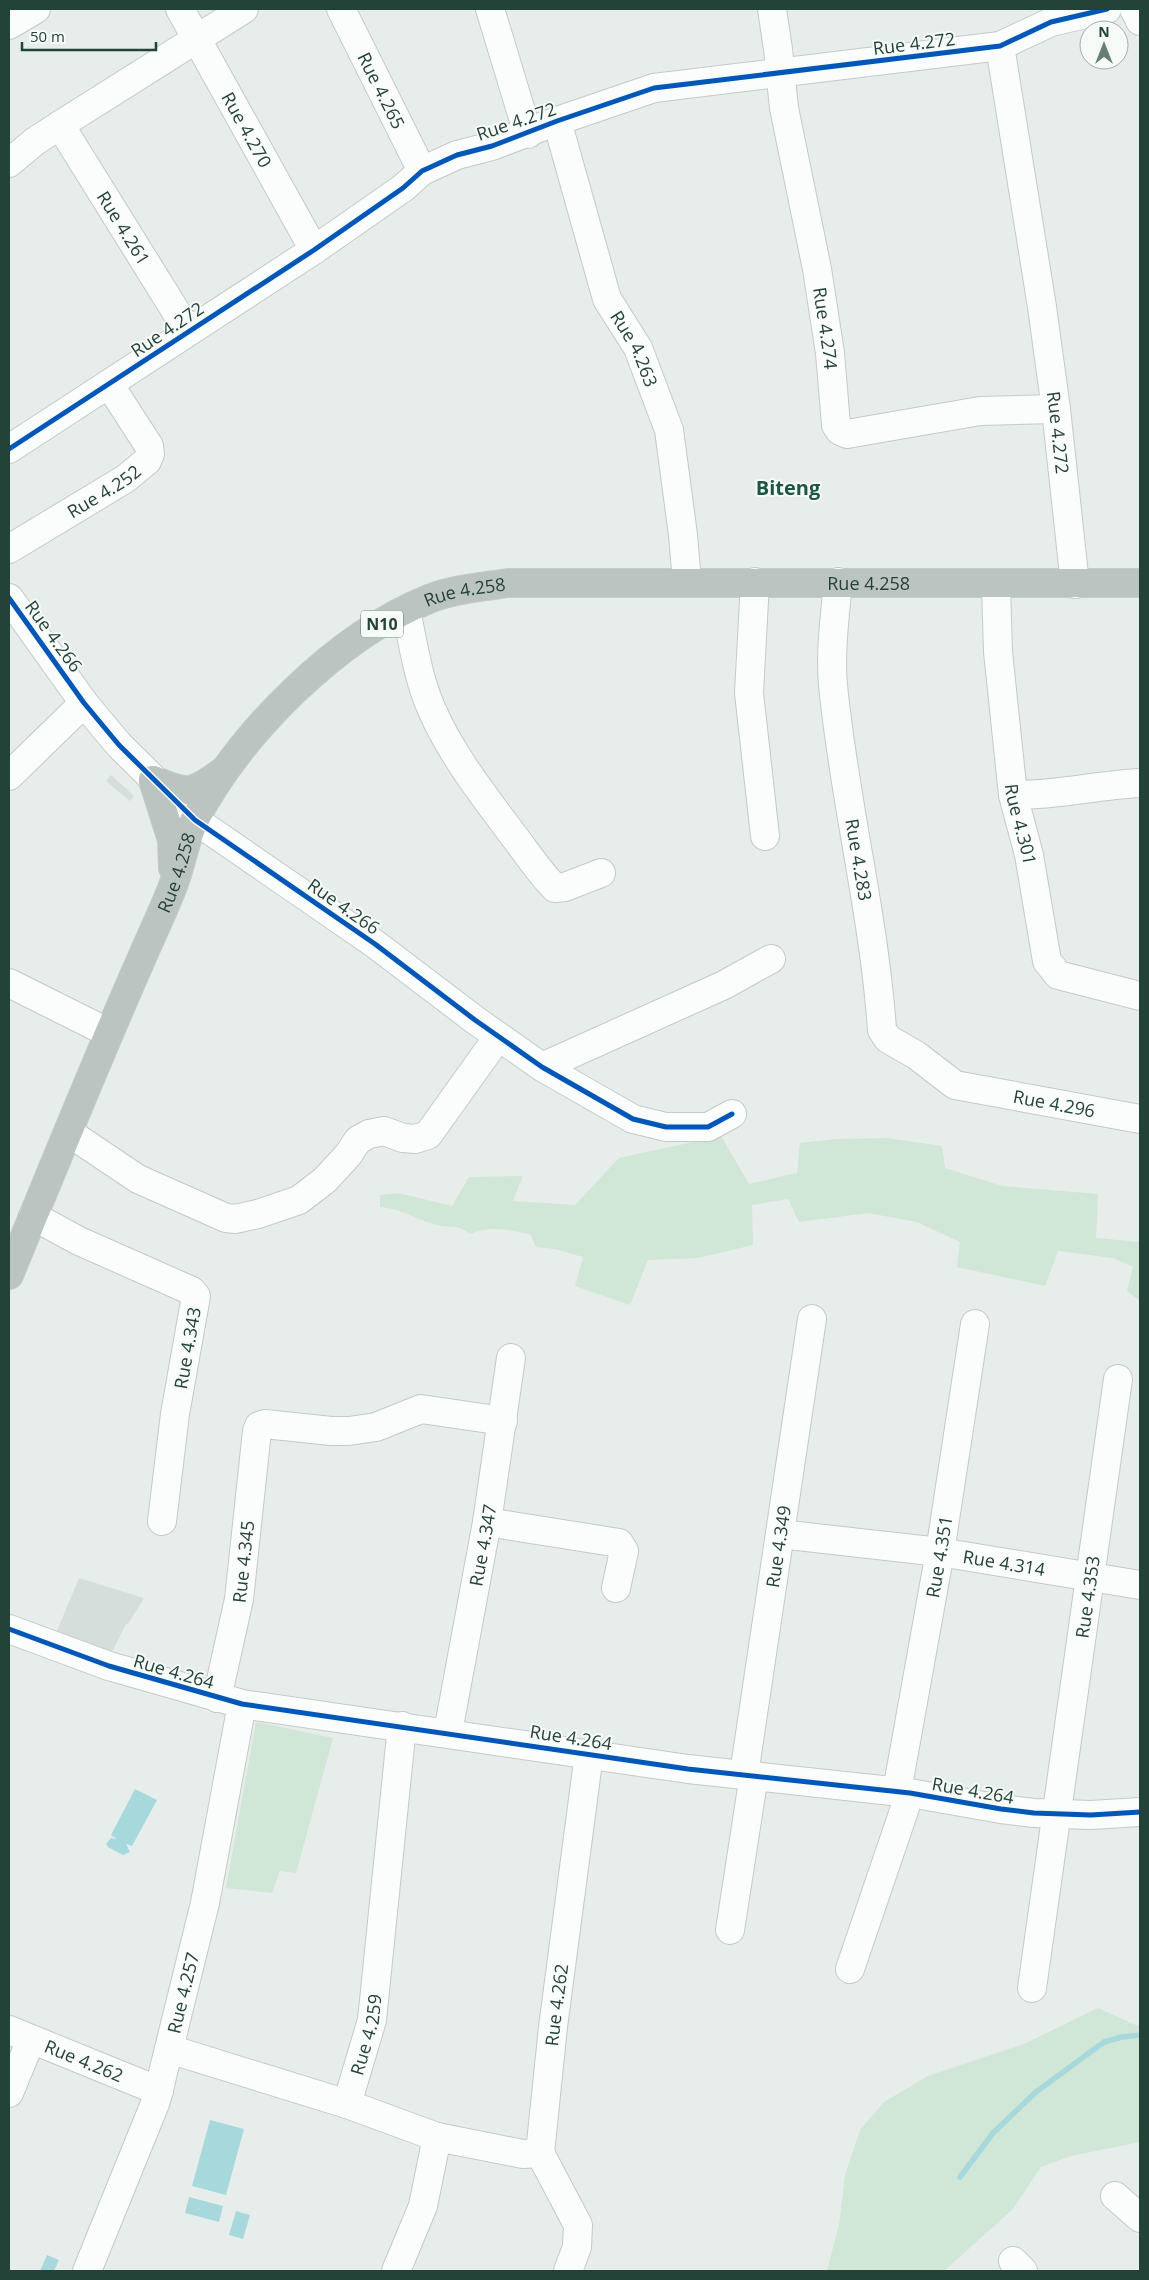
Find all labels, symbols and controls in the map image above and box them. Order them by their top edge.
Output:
scale bar [22,20,156,52]
north arrow [1079,20,1129,70]
text: N [1098,22,1110,41]
text: 50 m [30,26,65,46]
street label: Rue 4.272 [871,26,957,60]
street label: Rue 4.265 [352,48,411,133]
street label: Rue 4.270 [216,88,278,172]
street label: Rue 4.272 [473,96,559,146]
street label: Rue 4.261 [92,186,156,269]
street label: Rue 4.274 [808,285,843,370]
street label: Rue 4.272 [126,296,208,362]
street label: Rue 4.263 [605,306,664,390]
street label: Rue 4.272 [1042,390,1075,475]
street label: Rue 4.252 [62,459,146,523]
district label: Biteng [756,474,821,501]
street label: Rue 4.258 [827,571,910,595]
street label: Rue 4.258 [420,572,507,612]
street label: Rue 4.266 [20,595,88,677]
road number: N10 [361,610,403,638]
street label: Rue 4.301 [1000,783,1042,866]
street label: Rue 4.283 [840,817,878,903]
street label: Rue 4.258 [151,829,200,916]
street label: Rue 4.266 [303,872,385,940]
street label: Rue 4.296 [1011,1084,1097,1123]
street label: Rue 4.343 [168,1305,206,1391]
street label: Rue 4.347 [463,1503,501,1588]
street label: Rue 4.349 [760,1504,796,1589]
street label: Rue 4.351 [920,1514,957,1600]
street label: Rue 4.345 [227,1519,259,1604]
street label: Rue 4.314 [961,1544,1047,1581]
street label: Rue 4.353 [1070,1554,1105,1640]
street label: Rue 4.264 [131,1648,217,1694]
street label: Rue 4.264 [528,1719,614,1755]
street label: Rue 4.264 [930,1771,1016,1809]
street label: Rue 4.257 [161,1950,204,2036]
street label: Rue 4.262 [539,1962,573,2047]
street label: Rue 4.259 [344,1993,387,2078]
street label: Rue 4.262 [41,2034,127,2087]

